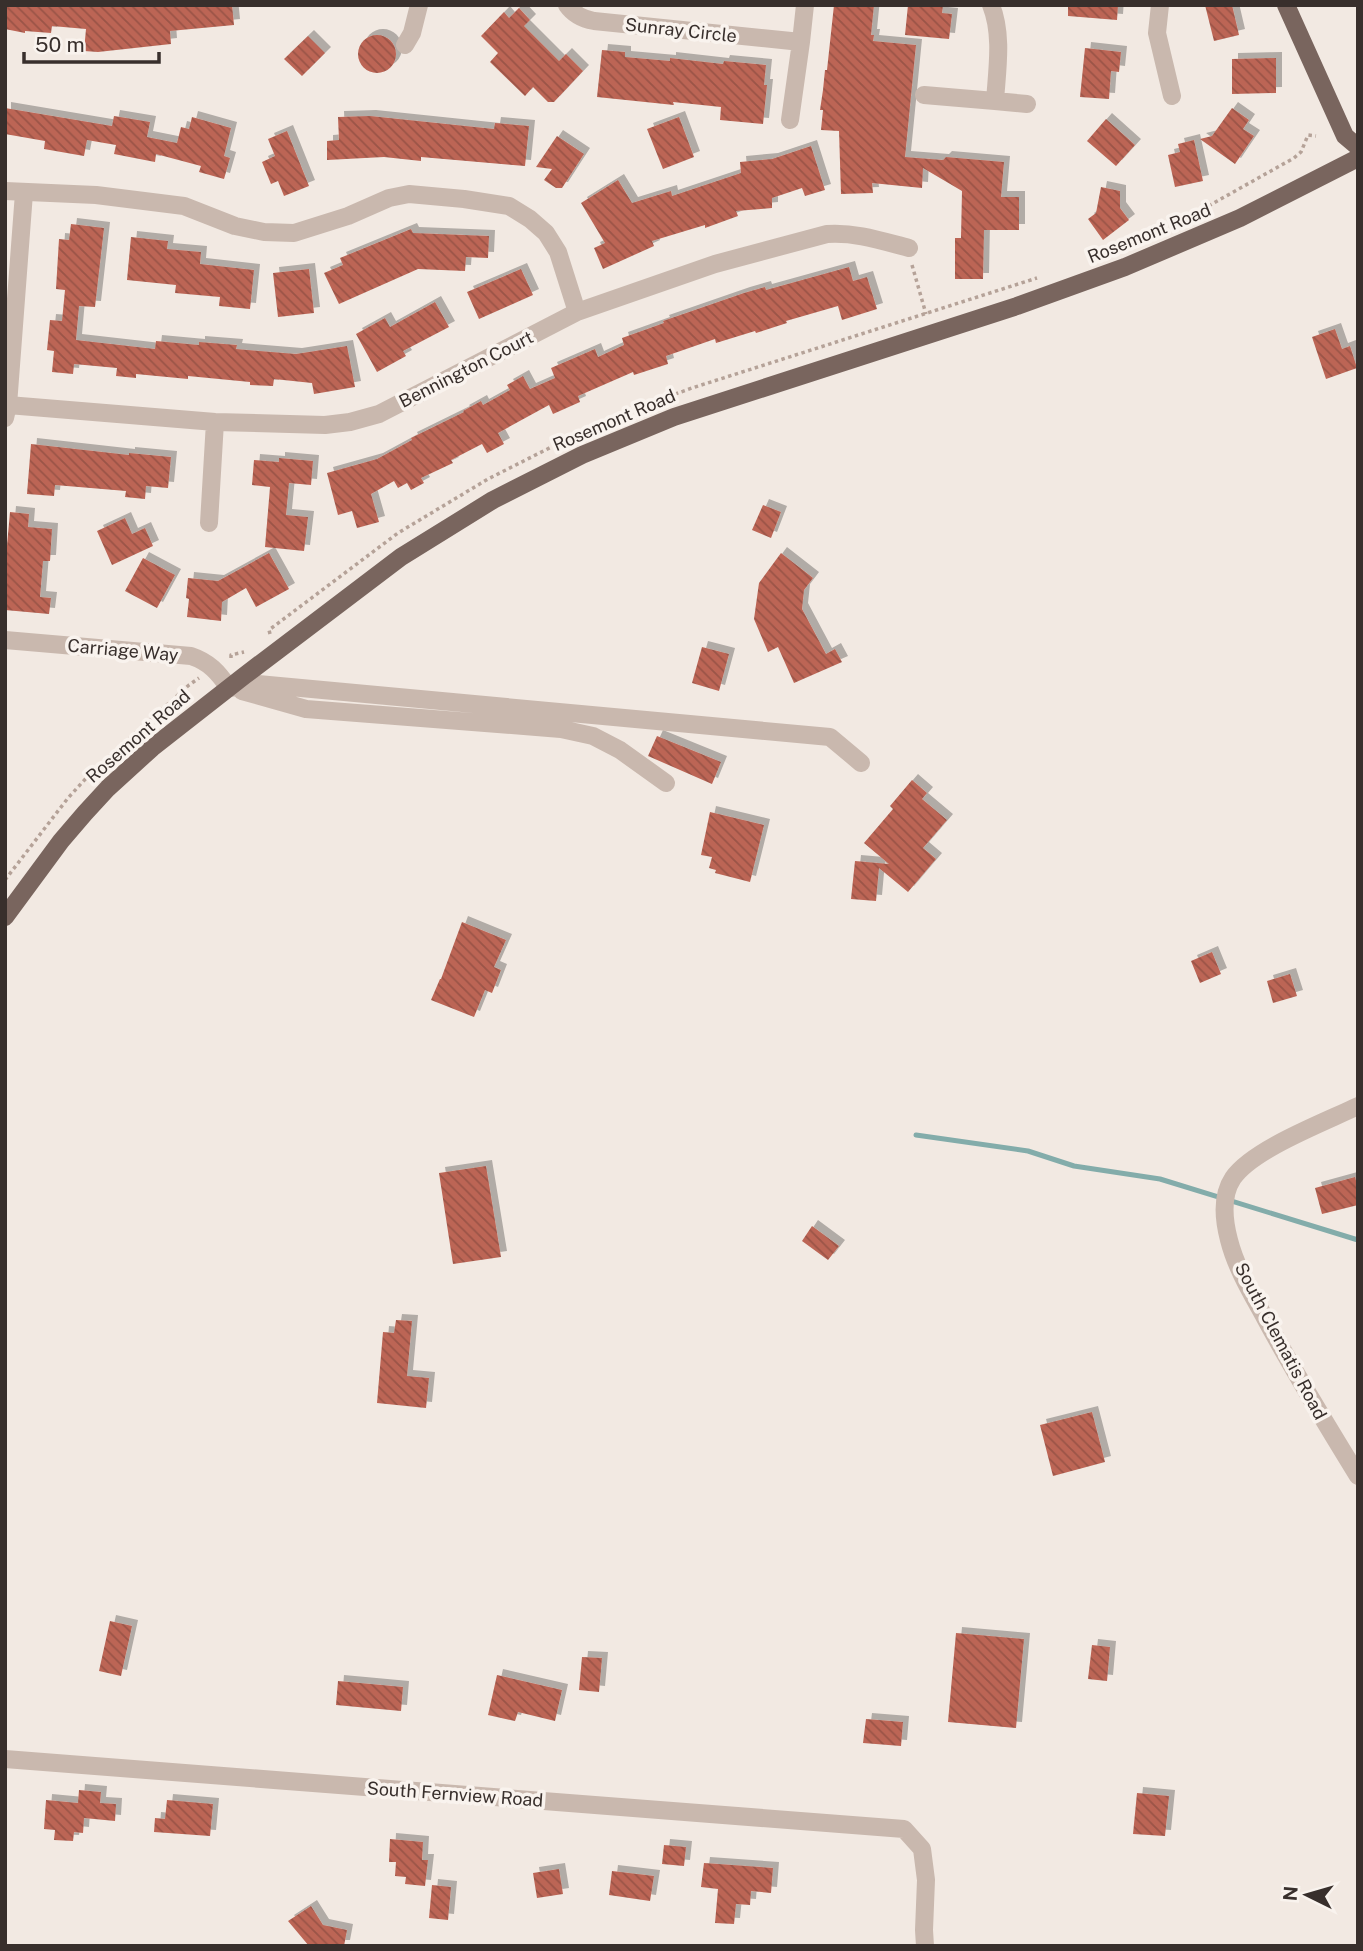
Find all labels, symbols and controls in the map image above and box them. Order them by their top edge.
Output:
street label: Sunray Circle [624,14,738,46]
scale bar [24,21,159,65]
text: 50 m [35,32,85,57]
street label: Rosemont Road [1084,199,1214,267]
street label: Bennington Court [395,326,537,412]
street label: Rosemont Road [550,385,678,455]
street label: Carriage Way [67,635,180,665]
street label: Rosemont Road [82,685,194,787]
street label: South Clematis Road [1231,1259,1331,1423]
street label: South Fernview Road [366,1777,544,1811]
north arrow [1272,1860,1342,1930]
text: N [1278,1885,1302,1902]

